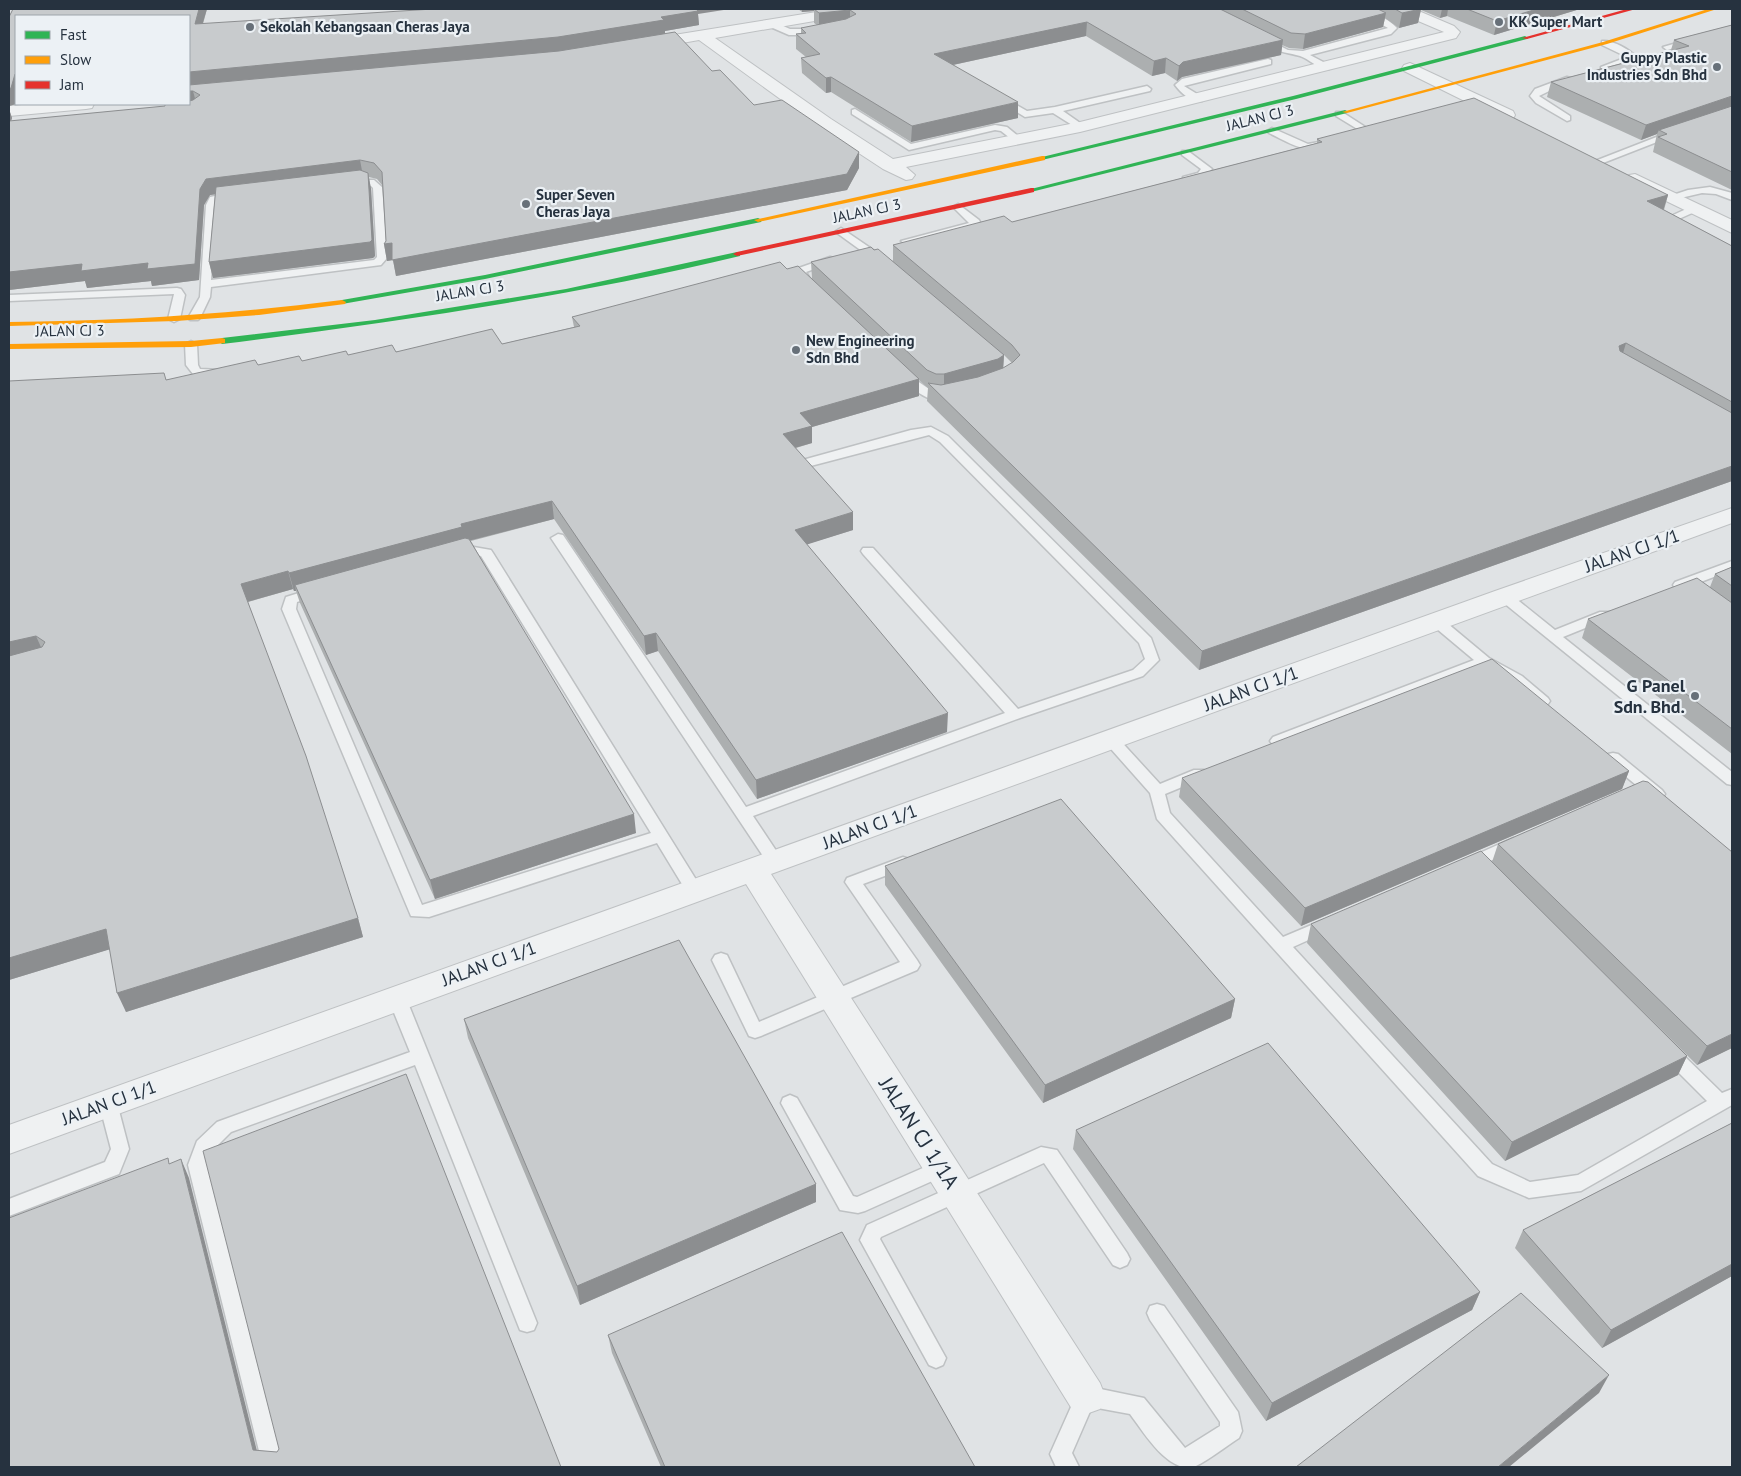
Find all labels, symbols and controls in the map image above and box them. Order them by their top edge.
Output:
place label: KK Super Mart [1509,12,1603,31]
legend [15,15,190,105]
marker: KK Super Mart [1493,16,1505,28]
place label: Sekolah Kebangsaan Cheras Jaya [260,17,470,36]
marker: Sekolah Kebangsaan Cheras Jaya [244,21,256,33]
text: Fast [60,25,87,44]
place label: Guppy Plastic Industries Sdn Bhd [1587,48,1707,84]
text: Slow [60,50,91,69]
marker: Guppy Plastic Industries Sdn Bhd [1711,61,1723,73]
text: Jam [59,75,84,94]
street label: JALAN CJ 3 [1223,100,1296,135]
place label: Super Seven Cheras Jaya [536,185,615,221]
street label: JALAN CJ 3 [830,194,903,227]
marker: Super Seven Cheras Jaya [520,198,532,210]
street label: JALAN CJ 3 [433,276,505,305]
street label: JALAN CJ 3 [34,320,105,341]
place label: New Engineering Sdn Bhd [806,331,915,367]
marker: New Engineering Sdn Bhd [790,344,802,356]
street label: JALAN CJ 1/1 [1580,524,1682,578]
street label: JALAN CJ 1/1 [1199,661,1301,717]
place label: G Panel Sdn. Bhd. [1614,674,1686,718]
marker: G Panel Sdn. Bhd. [1689,690,1701,702]
street label: JALAN CJ 1/1 [818,799,920,855]
street label: JALAN CJ 1/1 [437,936,539,992]
street label: JALAN CJ 1/1A [873,1071,966,1194]
street label: JALAN CJ 1/1 [57,1075,159,1131]

